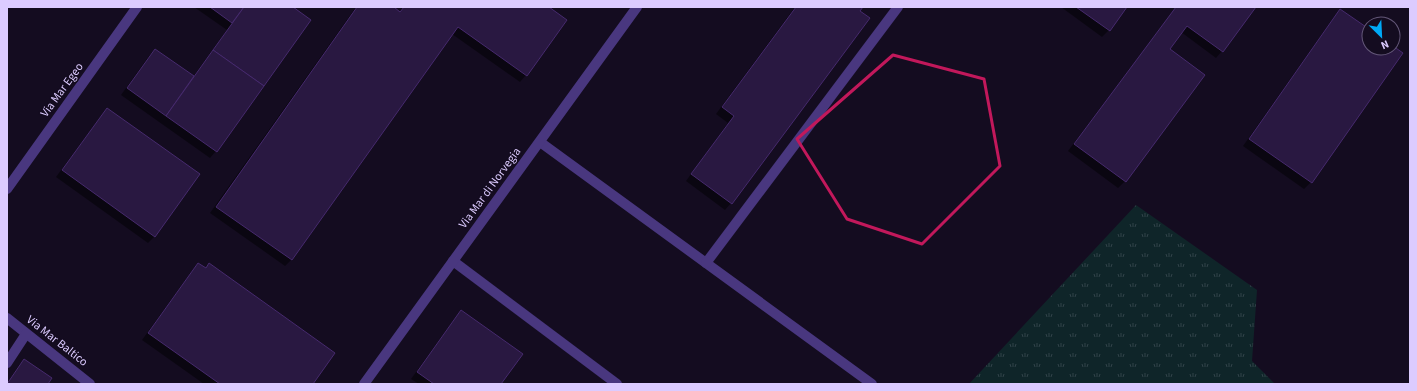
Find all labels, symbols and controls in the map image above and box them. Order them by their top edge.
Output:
north arrow [1361,16,1401,56]
text: N [1378,36,1391,53]
street label: Via Mar Egeo [36,59,88,121]
street label: Via Mar di Norvegia [455,144,525,232]
street label: Via Mar Baltico [23,312,91,370]

